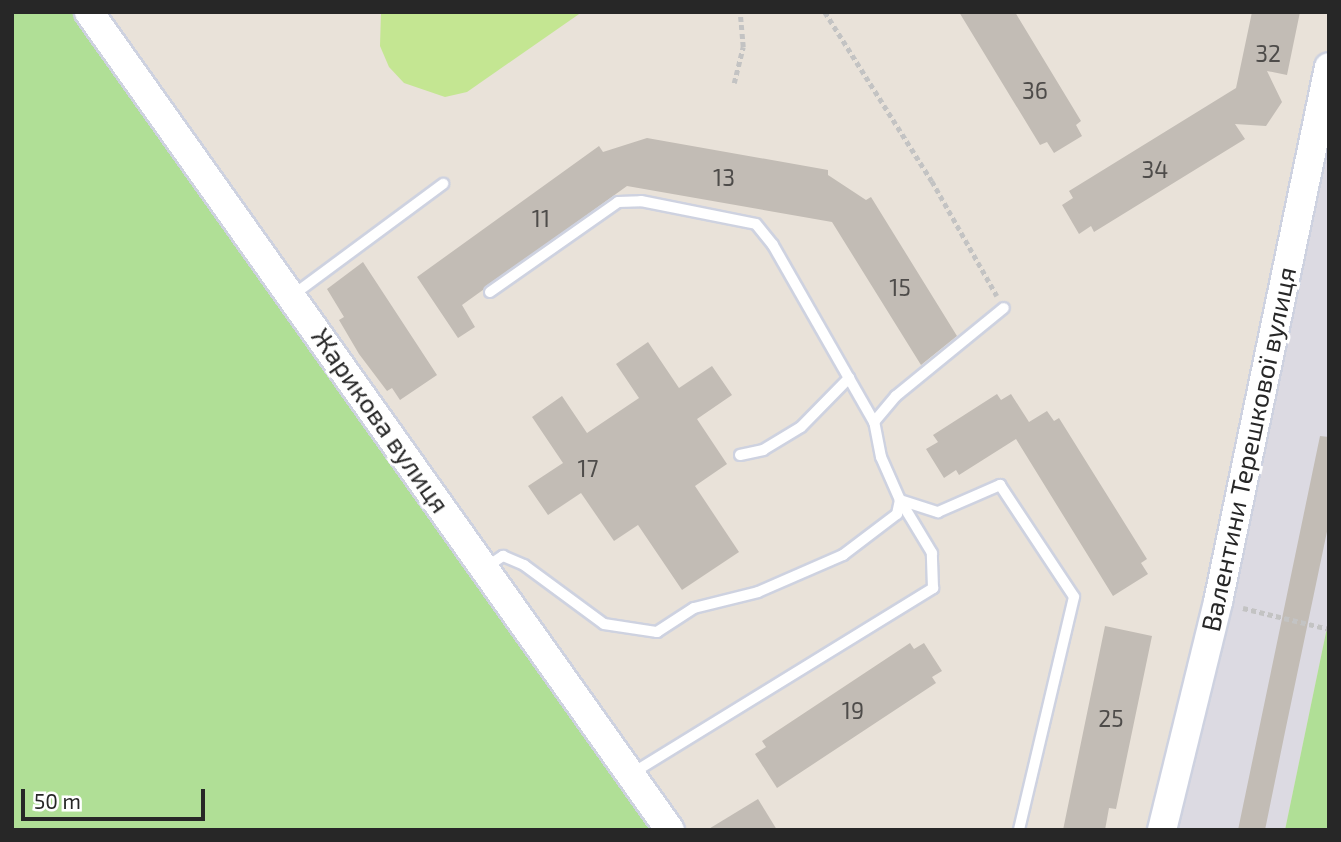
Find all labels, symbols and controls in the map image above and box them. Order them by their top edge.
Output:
house number: 32 [1255,39,1281,67]
house number: 36 [1022,76,1048,104]
house number: 34 [1142,155,1168,183]
house number: 13 [713,163,735,191]
house number: 11 [532,204,550,232]
street label: Валентини Терешкової вулиця [1194,264,1302,634]
house number: 15 [889,273,911,301]
street label: Жарикова вулиця [306,322,456,518]
house number: 17 [578,454,598,482]
house number: 19 [842,696,864,724]
house number: 25 [1098,704,1124,732]
scale bar [24,776,208,820]
text: 50 m [34,788,81,813]

